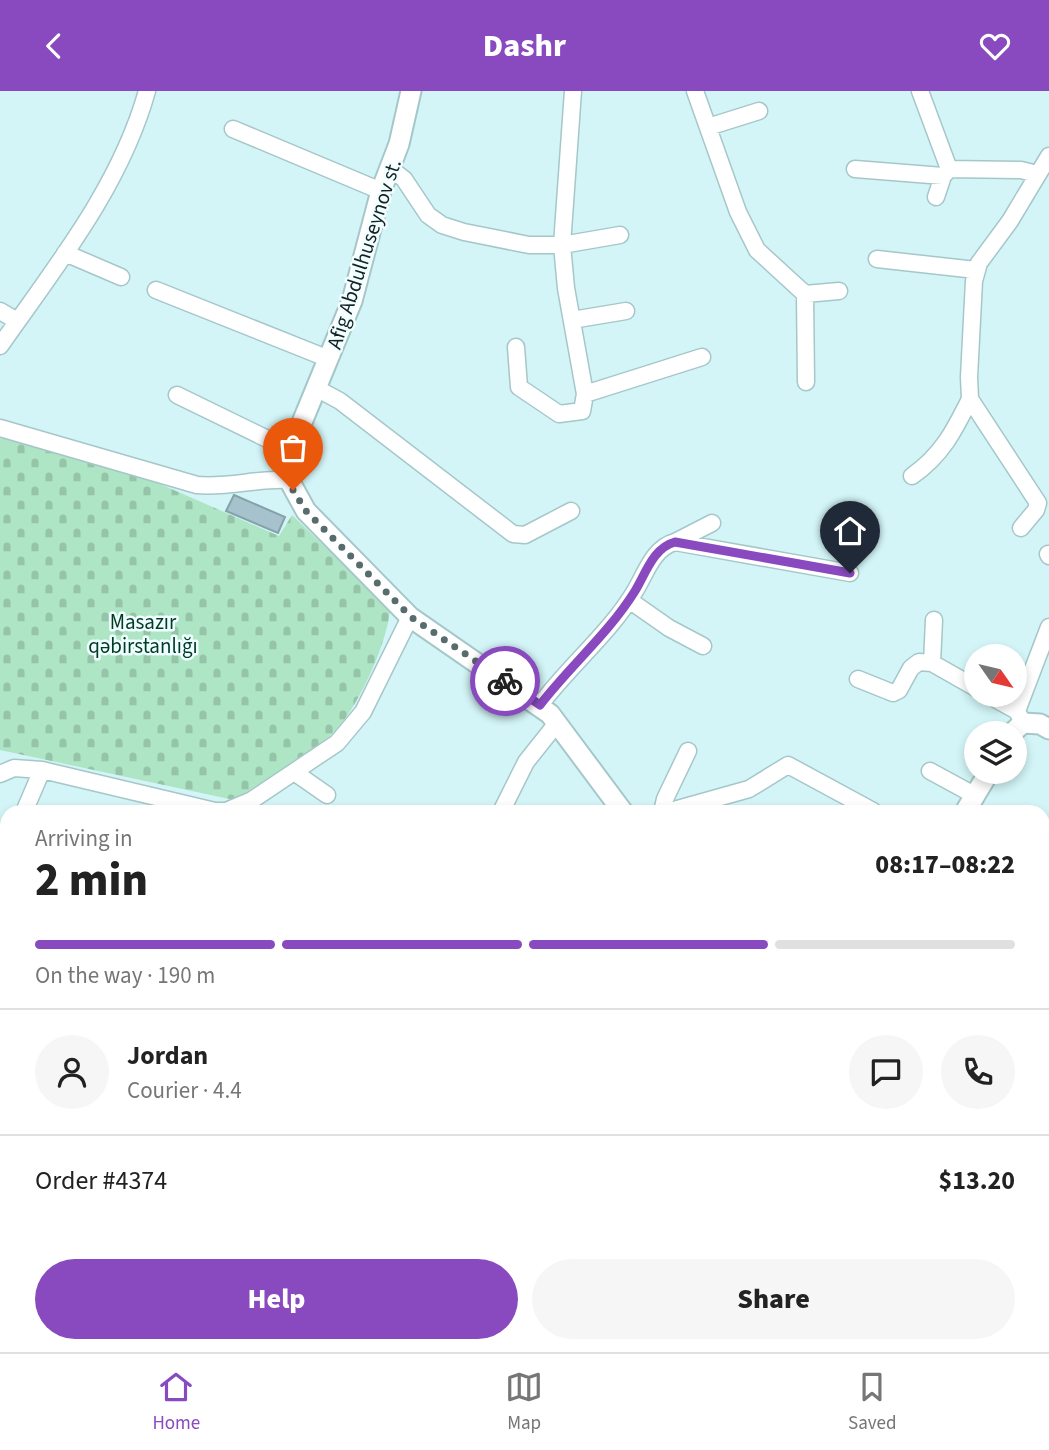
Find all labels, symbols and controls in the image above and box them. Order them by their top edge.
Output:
text: Dashr [483,23,566,69]
icon: back [35,27,73,65]
icon: heart [976,27,1014,65]
street label: Afig Abdulhuseynov st. [319,155,409,353]
pin [263,418,323,490]
icon: bag [274,429,312,467]
pin [820,501,880,573]
icon: home [831,512,869,550]
park label: Masazır qəbirstanlığı [88,607,198,661]
north arrow [964,644,1027,707]
map controls [964,644,1027,784]
courier [470,646,540,716]
icon: bike [486,662,524,700]
button: layers [964,721,1027,784]
text: Arriving in [35,822,133,855]
text: 08:17–08:22 [875,846,1015,883]
text: 2 min [35,848,148,913]
text: On the way · 190 m [35,959,215,992]
button: person [35,1035,109,1109]
button: chat [849,1035,923,1109]
button: phone [941,1035,1015,1109]
text: Jordan [127,1037,208,1074]
text: Courier · 4.4 [127,1074,242,1107]
text: Order #4374 [35,1162,167,1199]
text: $13.20 [939,1162,1015,1199]
button: Help [35,1259,518,1339]
button: Share [532,1259,1015,1339]
tab: Home [152,1368,200,1437]
tab: Map [505,1368,543,1437]
tab: Saved [848,1368,897,1437]

